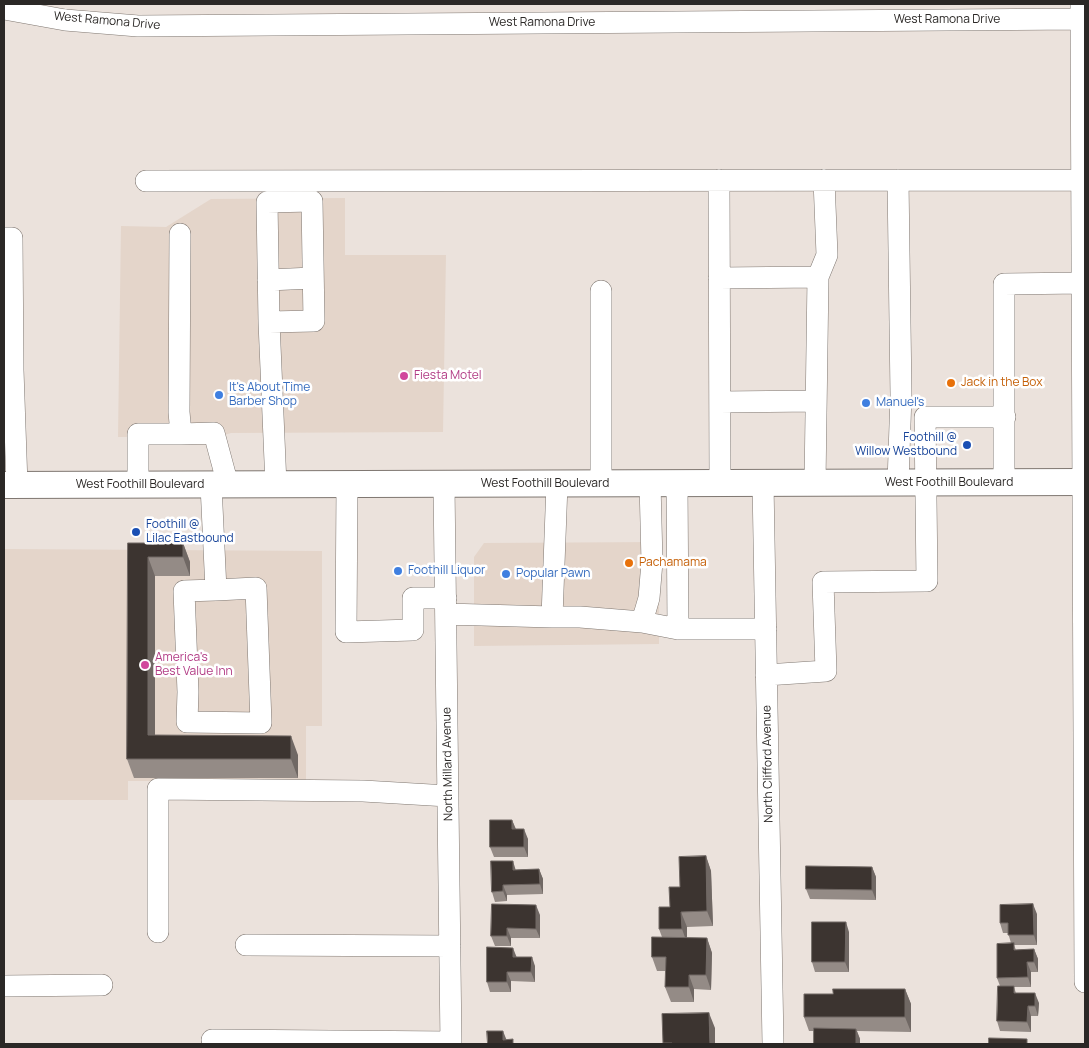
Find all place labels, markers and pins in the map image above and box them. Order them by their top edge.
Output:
place label: Fiesta Motel [414,369,482,383]
marker: Fiesta Motel [398,370,410,382]
place label: Jack in the Box [961,376,1043,390]
marker: Jack in the Box [945,377,957,389]
place label: It's About Time Barber Shop [229,381,310,409]
marker: It's About Time Barber Shop [213,389,225,401]
place label: Manuel's [876,396,924,410]
marker: Manuel's [860,397,872,409]
place label: Foothill @ Willow Westbound [855,431,957,459]
marker: Foothill @ Willow Westbound [961,439,973,451]
place label: Foothill @ Lilac Eastbound [146,518,234,546]
marker: Foothill @ Lilac Eastbound [130,526,142,538]
place label: Pachamama [639,556,707,570]
marker: Pachamama [623,557,635,569]
place label: Foothill Liquor [408,564,485,578]
marker: Foothill Liquor [392,565,404,577]
place label: Popular Pawn [516,567,590,581]
marker: Popular Pawn [500,568,512,580]
place label: America's Best Value Inn [155,651,233,679]
marker: America's Best Value Inn [139,659,151,671]

